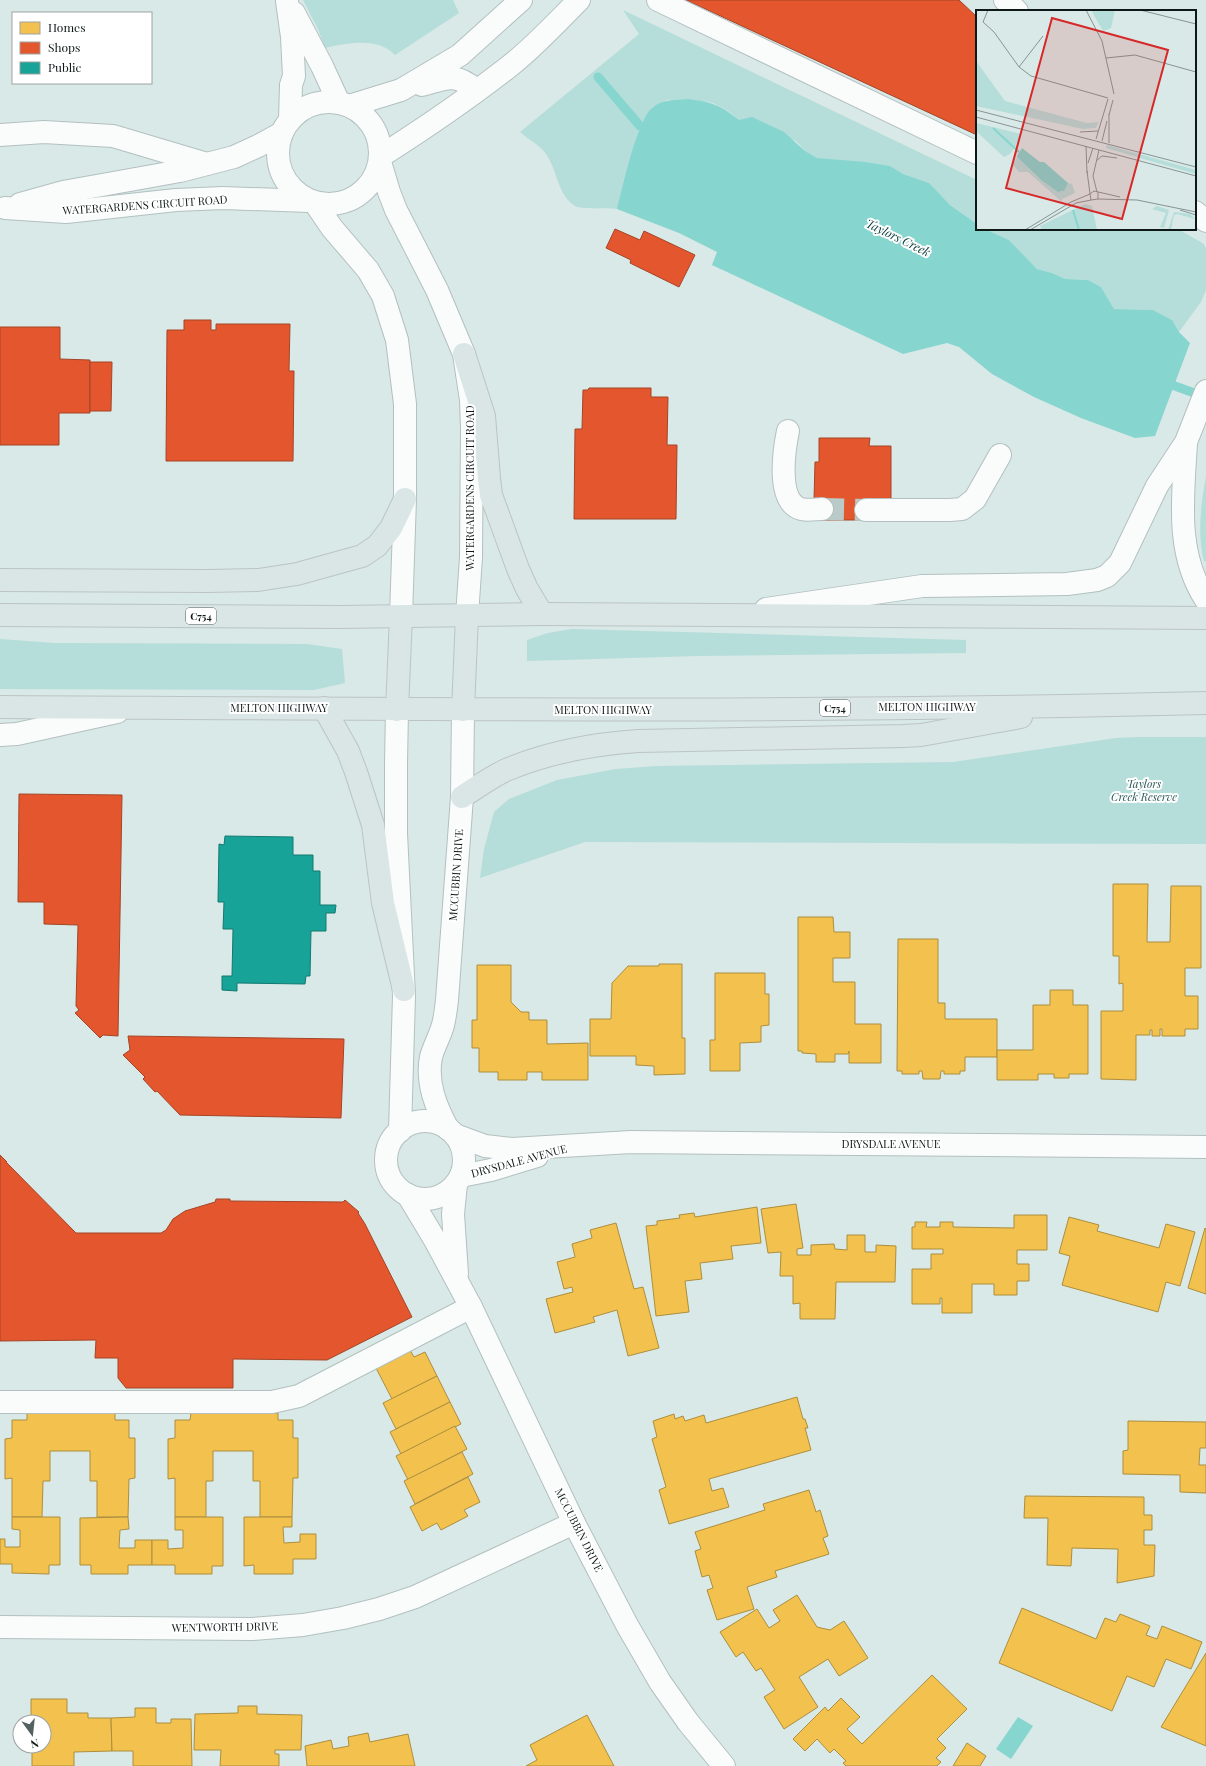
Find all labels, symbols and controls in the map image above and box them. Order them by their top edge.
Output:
inset map [976,10,1196,230]
legend [12,12,152,84]
text: Homes [48,19,86,35]
text: Shops [48,39,80,55]
text: Public [48,59,82,75]
street label: WATERGARDENS CIRCUIT ROAD [61,191,228,218]
water label: Taylors Creek [864,215,933,260]
street label: WATERGARDENS CIRCUIT ROAD [462,405,477,572]
road number: C754 [186,608,216,624]
street label: MELTON HIGHWAY [878,699,976,714]
street label: MELTON HIGHWAY [230,700,328,715]
road number: C754 [820,700,850,716]
street label: MELTON HIGHWAY [554,702,652,717]
park label: Taylors Creek Reserve [1111,776,1177,804]
street label: MCCUBBIN DRIVE [445,828,466,922]
street label: DRYSDALE AVENUE [842,1136,941,1151]
street label: DRYSDALE AVENUE [469,1140,569,1181]
street label: MCCUBBIN DRIVE [552,1485,607,1575]
street label: WENTWORTH DRIVE [171,1618,279,1635]
north arrow [12,1714,52,1754]
text: N [29,1736,40,1752]

